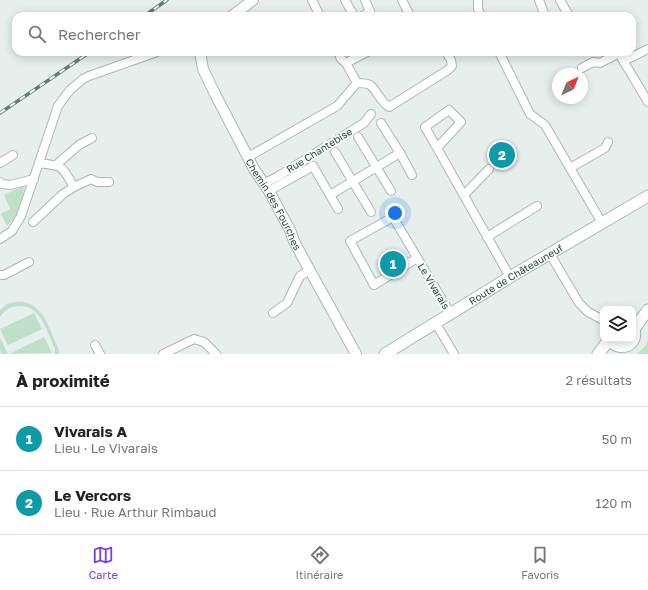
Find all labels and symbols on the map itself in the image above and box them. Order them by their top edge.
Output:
north arrow [552,68,588,104]
street label: Rue Chantebise [284,125,354,175]
pin: 2 [489,140,515,170]
street label: Chemin des Fourches [244,156,304,252]
your location [385,203,405,223]
street label: Route de Châteauneuf [466,241,565,307]
pin: 1 [380,249,406,279]
street label: Le Vivarais [416,261,452,311]

